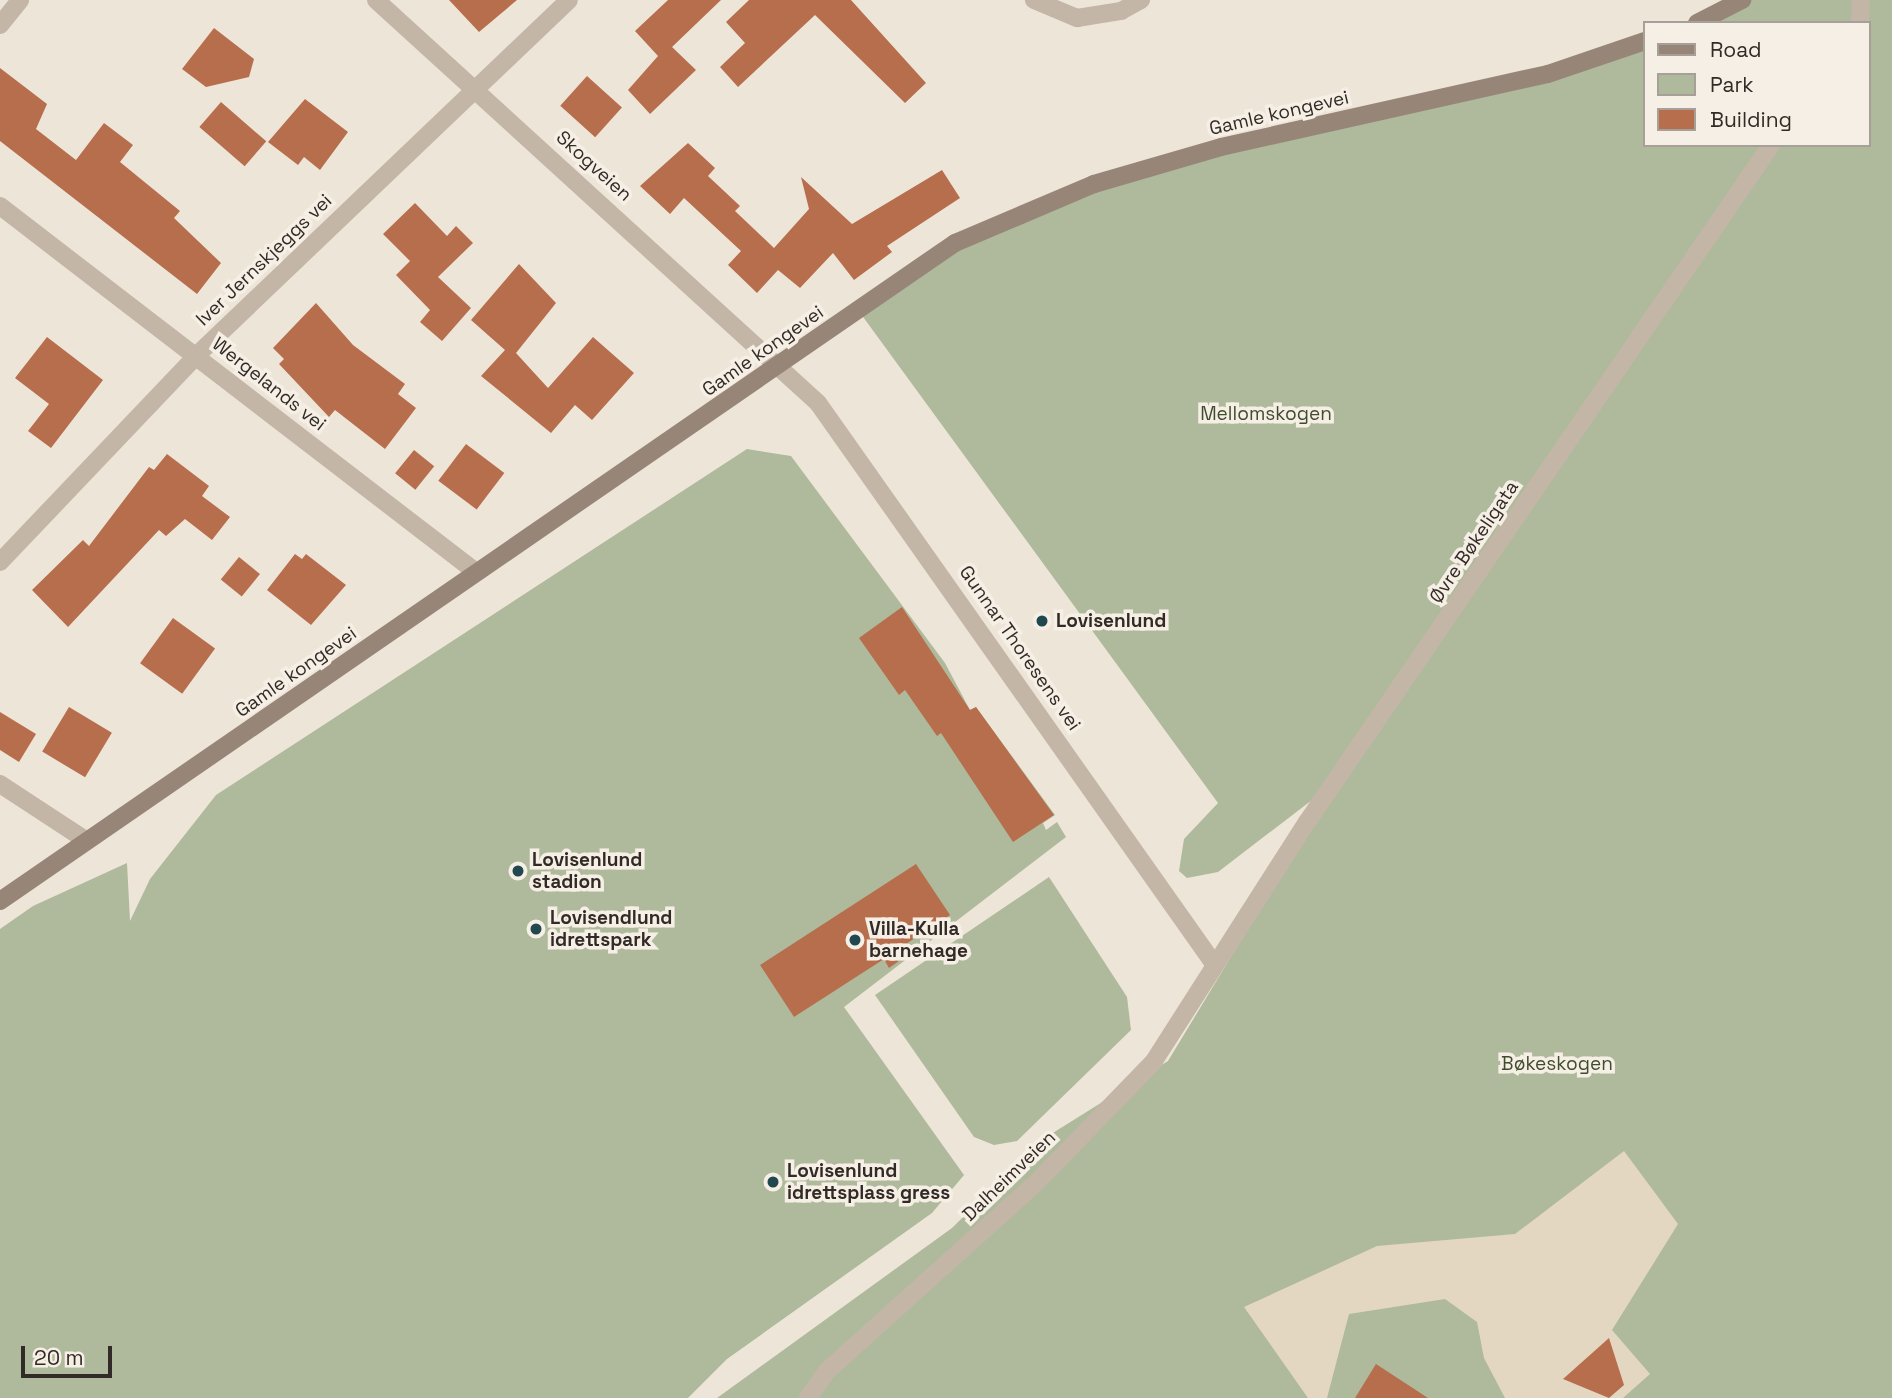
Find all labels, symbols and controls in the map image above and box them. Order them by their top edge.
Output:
legend [1644,21,1871,147]
text: Road [1710,36,1762,63]
text: Park [1710,71,1754,98]
street label: Gamle kongevei [1207,86,1351,140]
text: Building [1710,106,1792,133]
street label: Skogveien [551,126,637,206]
street label: Iver Jernskjeggs vei [191,189,337,331]
street label: Gamle kongevei [698,301,828,401]
street label: Wergelands vei [208,333,330,435]
park label: Mellomskogen [1200,403,1332,425]
street label: Øvre Bøkeligata [1425,477,1523,607]
street label: Gunnar Thoresens vei [954,561,1086,735]
place label: Lovisenlund [1056,610,1166,632]
marker: Lovisenlund [1034,613,1050,629]
street label: Gamle kongevei [231,622,361,722]
place label: Lovisenlund stadion [532,849,642,893]
marker: Lovisenlund stadion [510,863,526,879]
place label: Lovisendlund idrettspark [550,907,672,951]
place label: Villa-Kulla barnehage [869,918,968,962]
marker: Lovisendlund idrettspark [528,921,544,937]
marker: Villa-Kulla barnehage [847,932,863,948]
park label: Bøkeskogen [1501,1053,1613,1075]
street label: Dalheimveien [958,1126,1060,1226]
place label: Lovisenlund idrettsplass gress [787,1160,950,1204]
marker: Lovisenlund idrettsplass gress [765,1174,781,1190]
scale bar [24,1332,116,1376]
text: 20 m [34,1344,84,1371]

